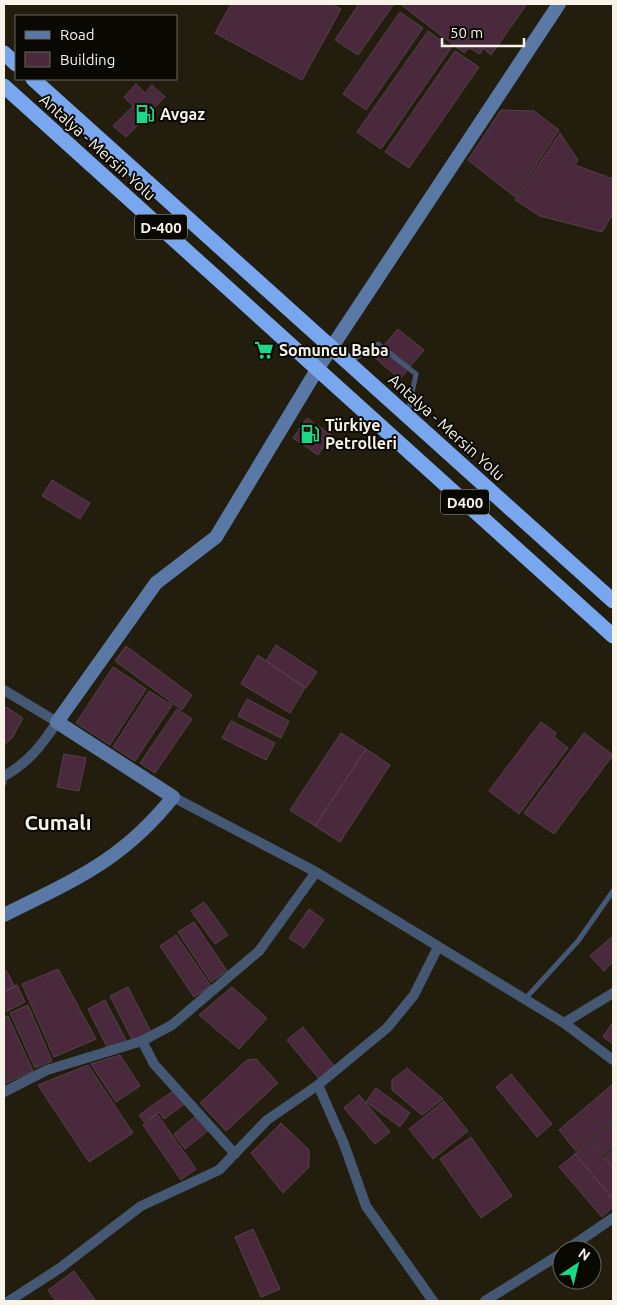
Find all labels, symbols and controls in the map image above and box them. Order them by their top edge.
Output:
legend [15,15,178,80]
scale bar [442,15,524,47]
text: 50 m [450,24,483,41]
text: Road [60,26,95,43]
text: Building [60,51,115,68]
street label: Antalya - Mersin Yolu [36,90,160,204]
fuel station icon: Avgaz [134,103,156,125]
place label: Avgaz [160,105,205,123]
road number: D-400 [135,214,187,240]
supermarket icon: Somuncu Baba [253,339,275,361]
place label: Somuncu Baba [279,341,389,359]
street label: Antalya - Mersin Yolu [385,370,509,484]
place label: Türkiye Petrolleri [325,416,397,452]
fuel station icon: Türkiye Petrolleri [299,423,321,445]
road number: D400 [441,490,489,514]
district label: Cumalı [24,810,92,834]
north arrow [552,1240,602,1290]
text: N [576,1245,593,1264]

